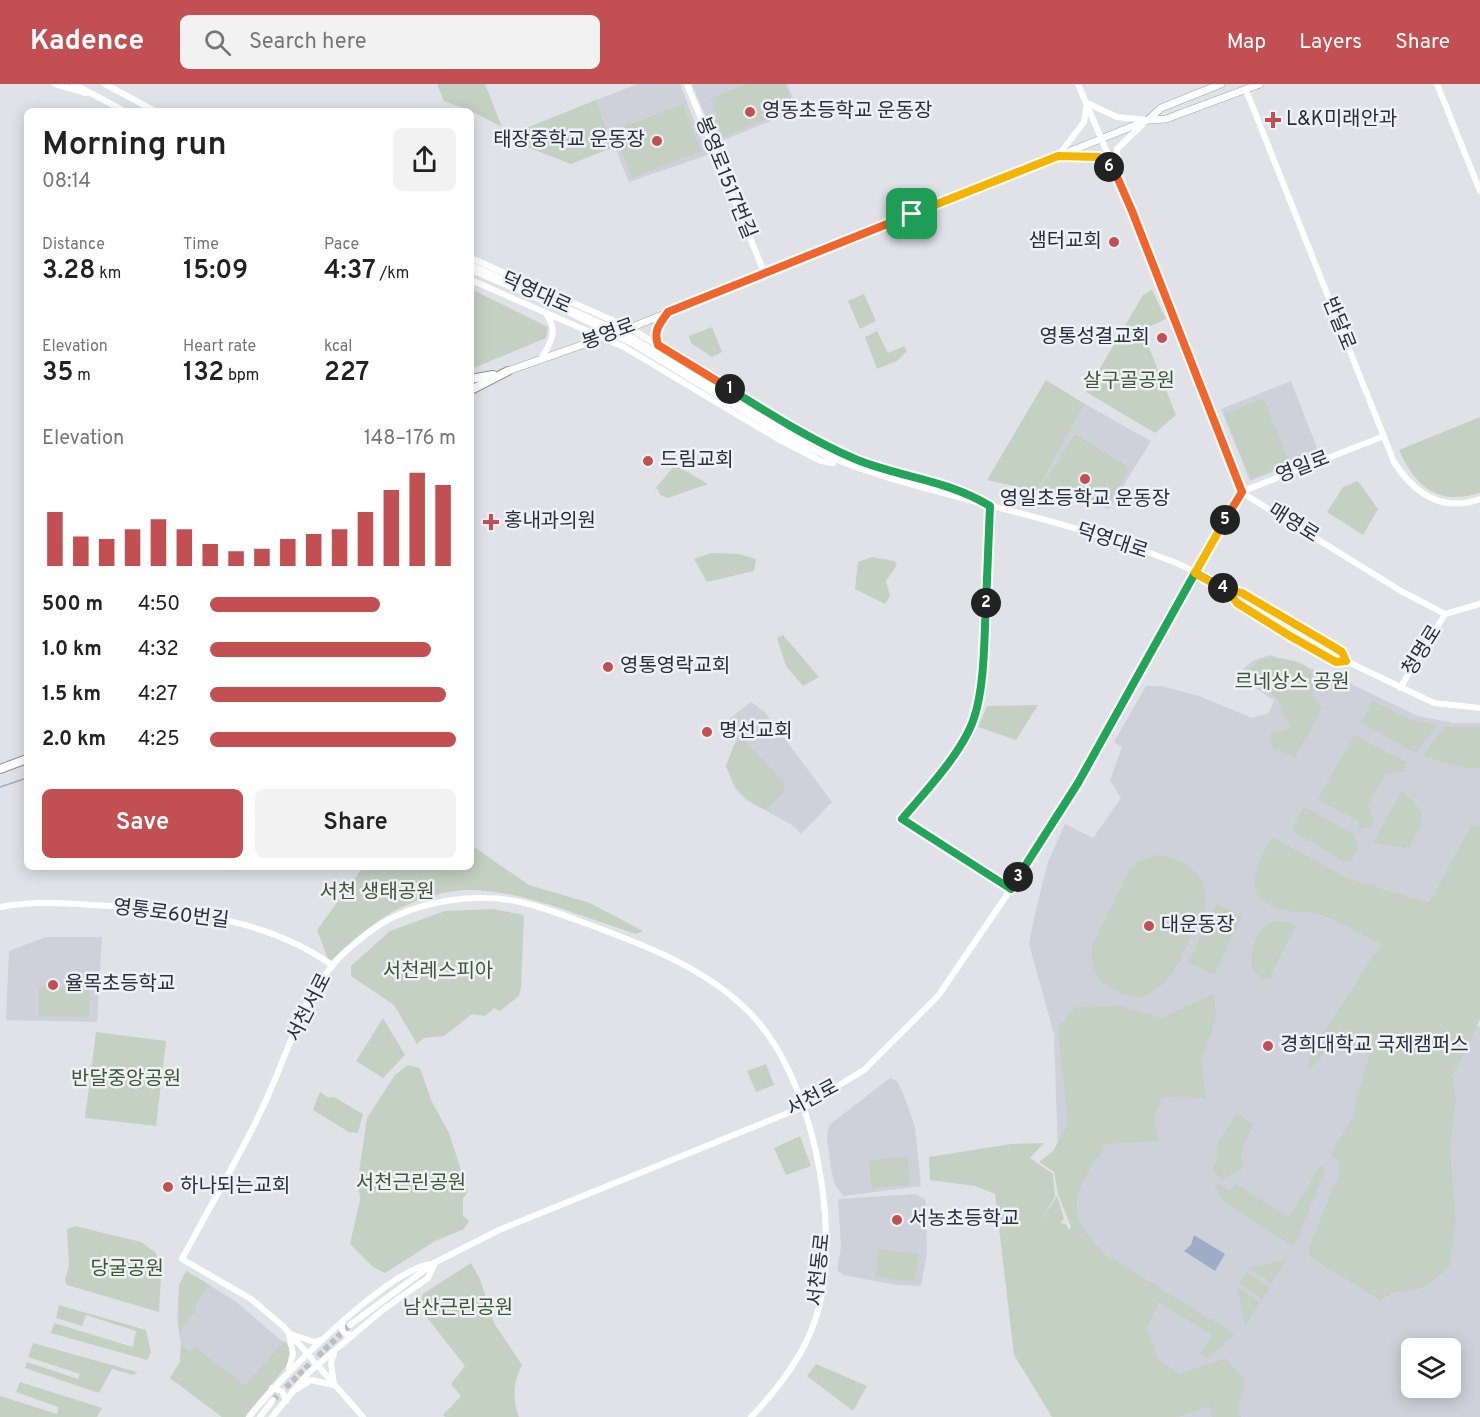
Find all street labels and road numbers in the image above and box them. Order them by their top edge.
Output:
street label: 봉영로1517번길 [689,113,761,243]
street label: 덕영대로 [497,267,575,321]
street label: 반달로 [1316,294,1360,354]
street label: 봉영로 [579,313,639,357]
street label: 영일로 [1273,446,1333,490]
street label: 매영로 [1263,498,1323,550]
street label: 덕영대로 [1073,518,1151,566]
street label: 청명로 [1397,621,1449,681]
street label: 영통로60번길 [111,895,231,935]
street label: 서천서로 [282,969,338,1047]
street label: 서천로 [783,1075,843,1123]
street label: 서천동로 [803,1232,837,1308]

